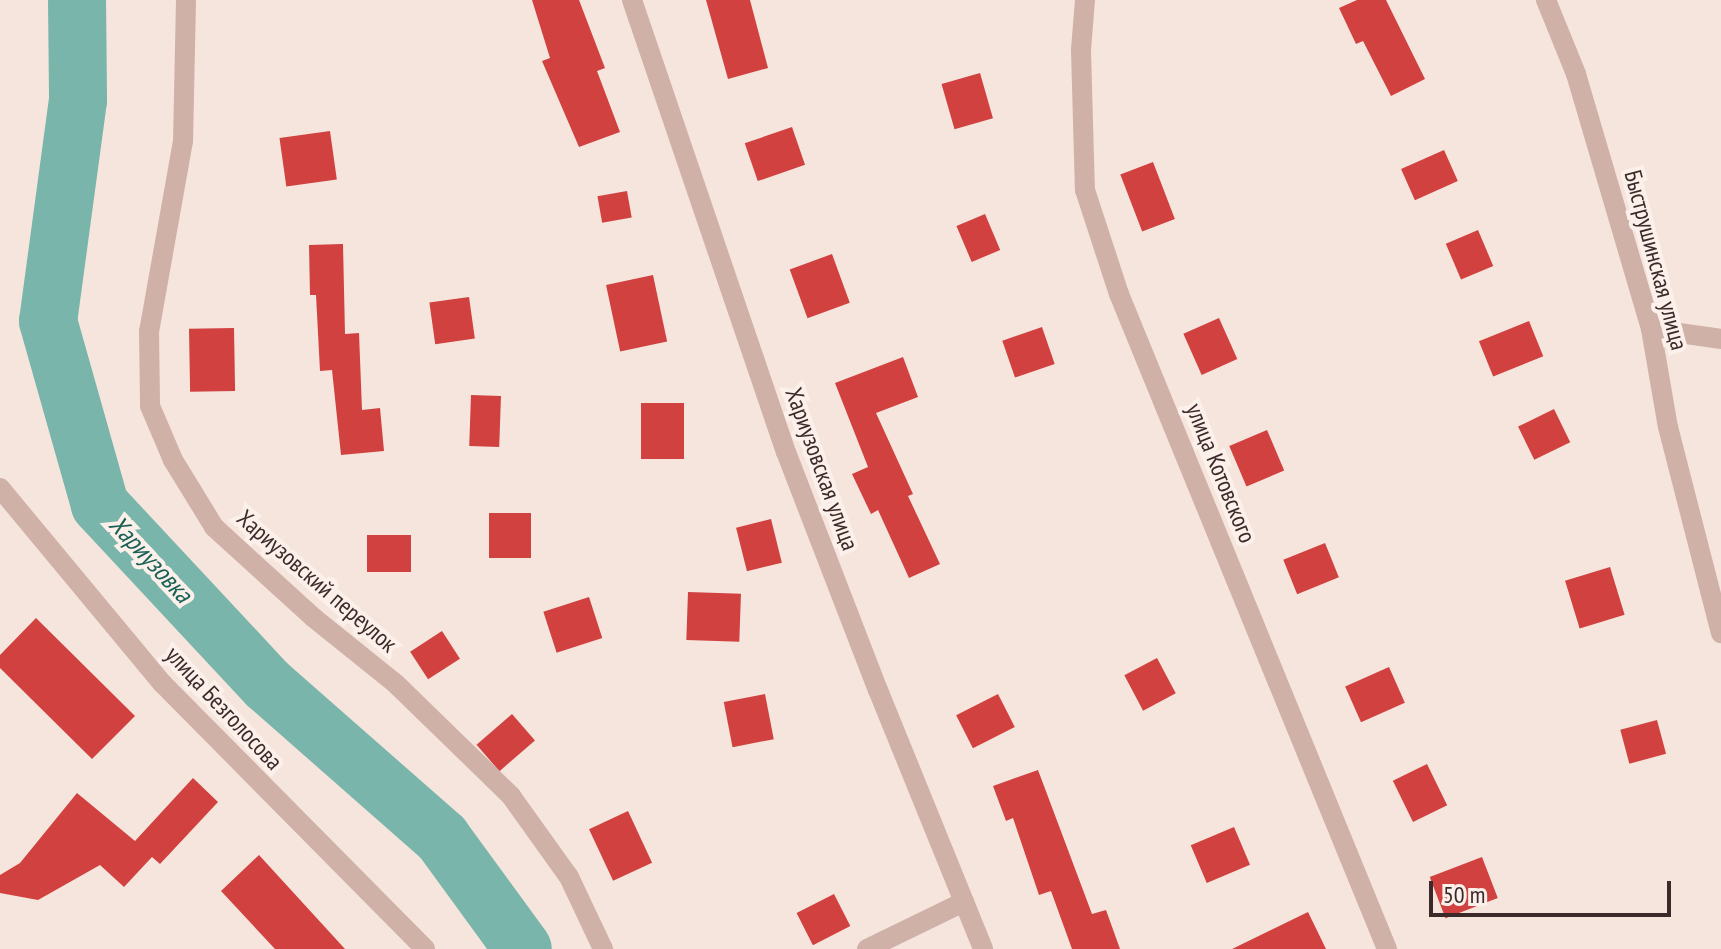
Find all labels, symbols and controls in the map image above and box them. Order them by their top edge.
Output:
street label: Быструшинская улица [1618,167,1694,353]
street label: Хариузовская улица [779,384,865,554]
street label: улица Котовского [1180,399,1262,547]
street label: Хариузовский переулок [231,504,403,658]
water label: Хариузовка [103,509,199,609]
street label: улица Безголосова [159,640,289,776]
scale bar [1433,865,1675,915]
text: 50 m [1443,879,1485,910]

